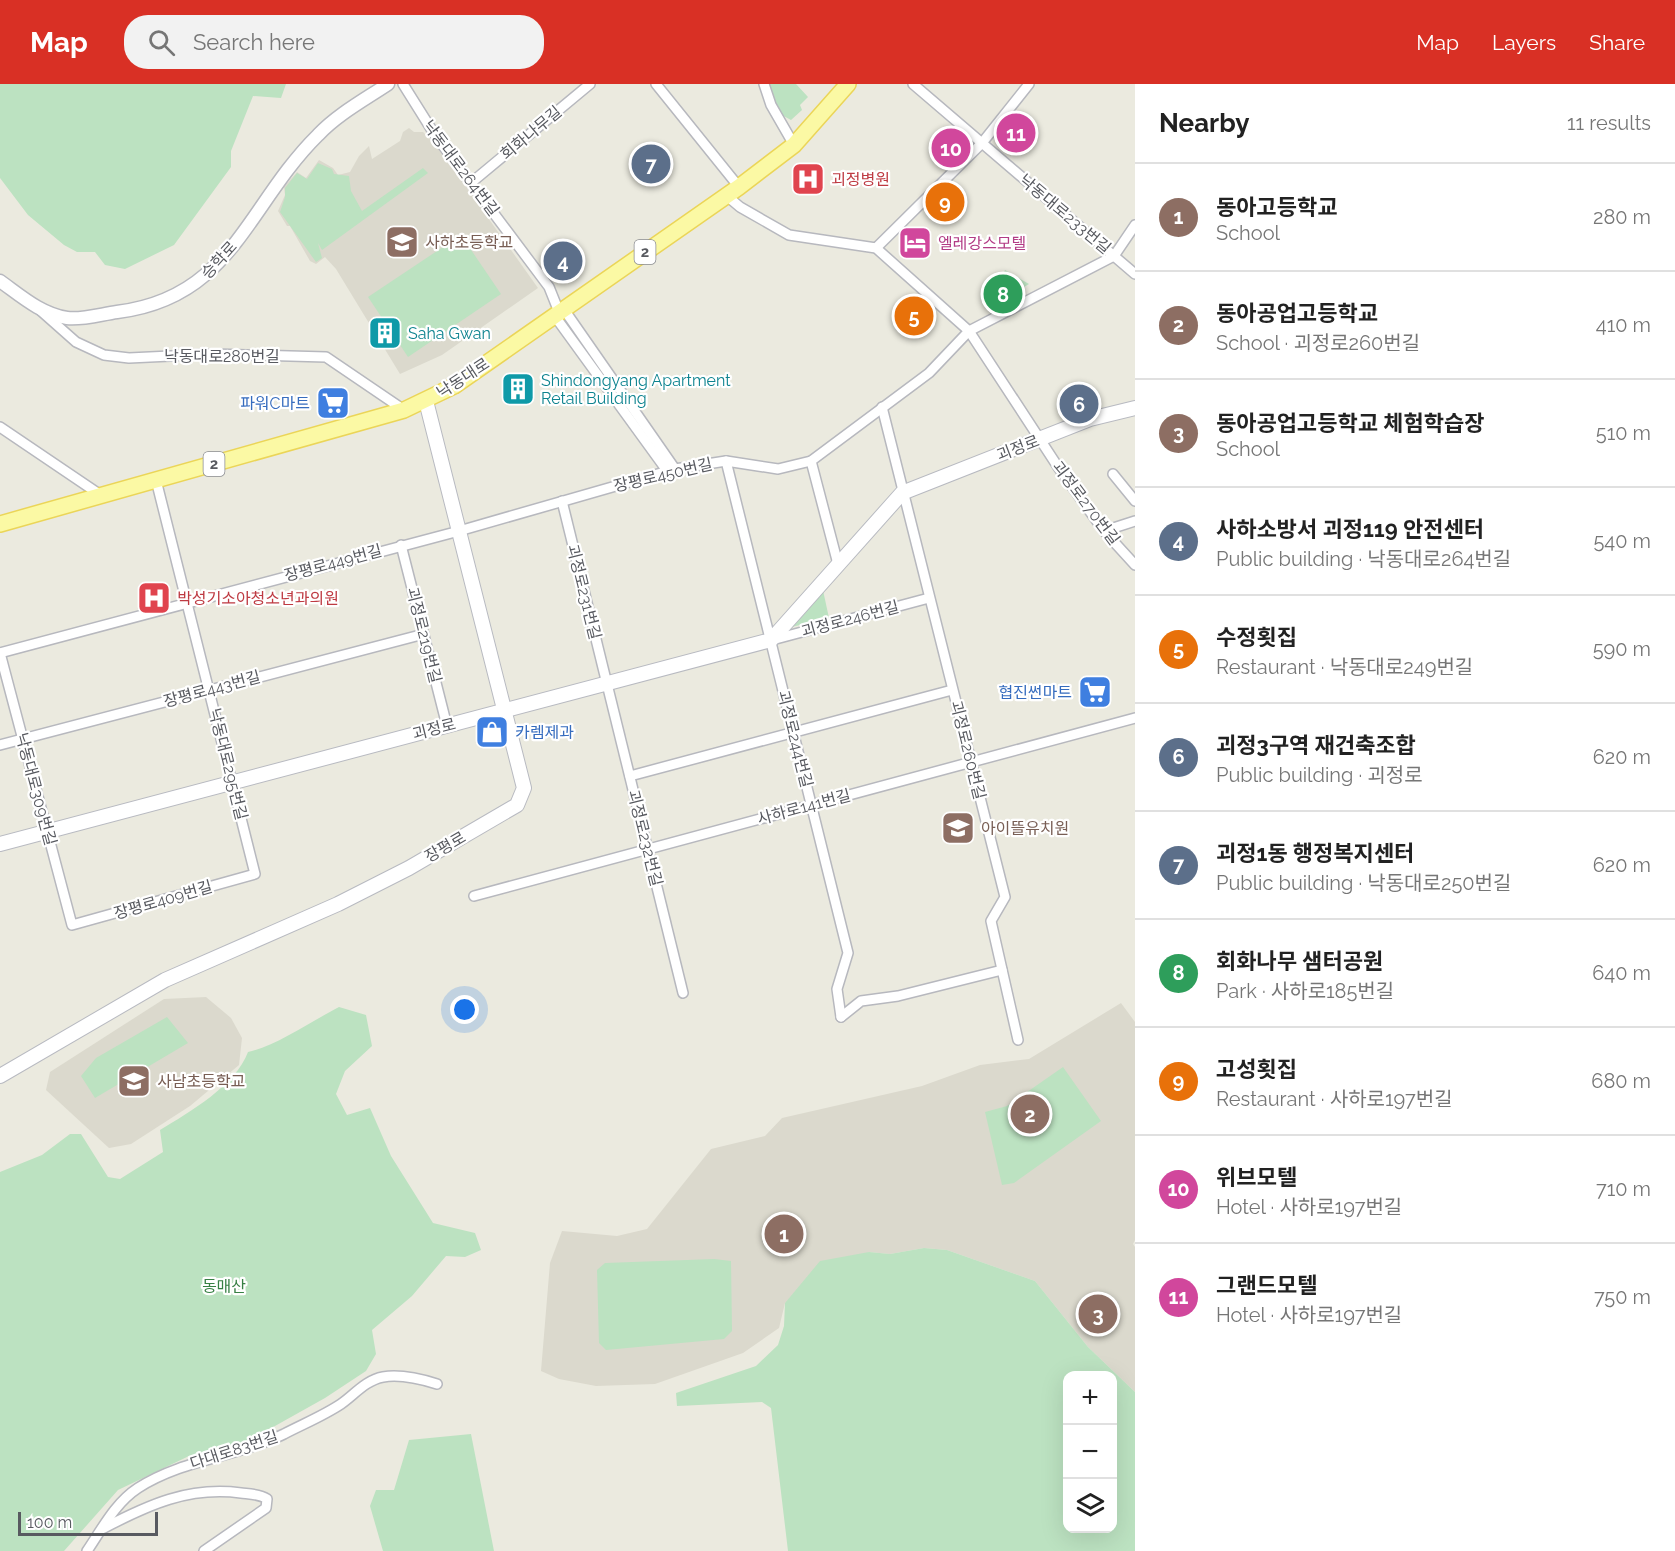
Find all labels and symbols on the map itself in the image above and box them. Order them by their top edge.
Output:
street label: 회화나무길 [497,102,565,164]
pin: 11 [996,110,1036,156]
street label: 낙동대로264번길 [419,116,503,220]
pin: 10 [932,126,970,170]
pin: 7 [632,142,670,187]
hospital icon: 괴정병원 [790,161,826,197]
place label: 괴정병원 [831,170,890,189]
street label: 낙동대로233번길 [1015,170,1115,258]
pin: 9 [926,180,964,224]
school or university icon: 사하초등학교 [384,224,420,260]
hotel icon: 엘레강스모텔 [897,225,933,261]
place label: 사하초등학교 [425,233,513,252]
place label: 엘레강스모텔 [938,234,1026,253]
street label: 승학로 [197,237,241,283]
pin: 4 [544,238,582,284]
road number: 2 [634,240,656,264]
pin: 8 [984,272,1022,316]
pin: 5 [894,294,934,338]
building icon: Saha Gwan [367,315,403,351]
place label: Saha Gwan [408,324,491,343]
street label: 낙동대로280번길 [164,347,280,366]
street label: 낙동대로 [433,354,493,402]
building icon: Shindongyang Apartment Retail Building [500,371,536,407]
place label: Shindongyang Apartment Retail Building [541,371,731,408]
pin: 6 [1060,382,1098,426]
supermarket icon: 파워C마트 [315,385,351,421]
place label: 파워C마트 [240,394,310,413]
street label: 괴정로 [994,431,1042,465]
road number: 2 [204,452,224,476]
street label: 장평로450번길 [612,454,714,496]
street label: 괴정로270번길 [1048,457,1124,549]
street label: 장평로449번길 [282,541,384,585]
street label: 괴정로231번길 [563,542,605,642]
hospital icon: 박성기소아청소년과의원 [136,580,172,616]
street label: 괴정로219번길 [403,585,445,685]
place label: 박성기소아청소년과의원 [177,589,339,608]
street label: 괴정로246번길 [799,597,901,641]
street label: 장평로443번길 [161,667,263,711]
supermarket icon: 협진썬마트 [1077,674,1113,710]
place label: 협진썬마트 [998,683,1072,702]
street label: 괴정로244번길 [774,688,816,790]
street label: 괴정로260번길 [947,699,989,801]
street label: 낙동대로295번길 [205,706,251,822]
street label: 괴정로 [410,714,458,744]
shop icon: 카렘제과 [474,714,510,750]
place label: 카렘제과 [515,723,574,742]
street label: 낙동대로309번길 [12,730,60,848]
street label: 사하로141번길 [755,785,853,829]
street label: 괴정로232번길 [624,788,666,888]
school or university icon: 아이뜰유치원 [940,810,976,846]
place label: 아이뜰유치원 [981,819,1069,838]
street label: 장평로 [421,828,469,866]
street label: 장평로409번길 [112,877,214,923]
your location [450,995,479,1024]
school or university icon: 사남초등학교 [116,1063,152,1099]
place label: 사남초등학교 [157,1072,245,1091]
pin: 2 [1010,1092,1050,1136]
pin: 1 [764,1212,804,1256]
park label: 동매산 [202,1277,246,1296]
pin: 3 [1078,1292,1118,1336]
street label: 다대로83번길 [187,1427,281,1473]
scale bar [18,1509,158,1536]

